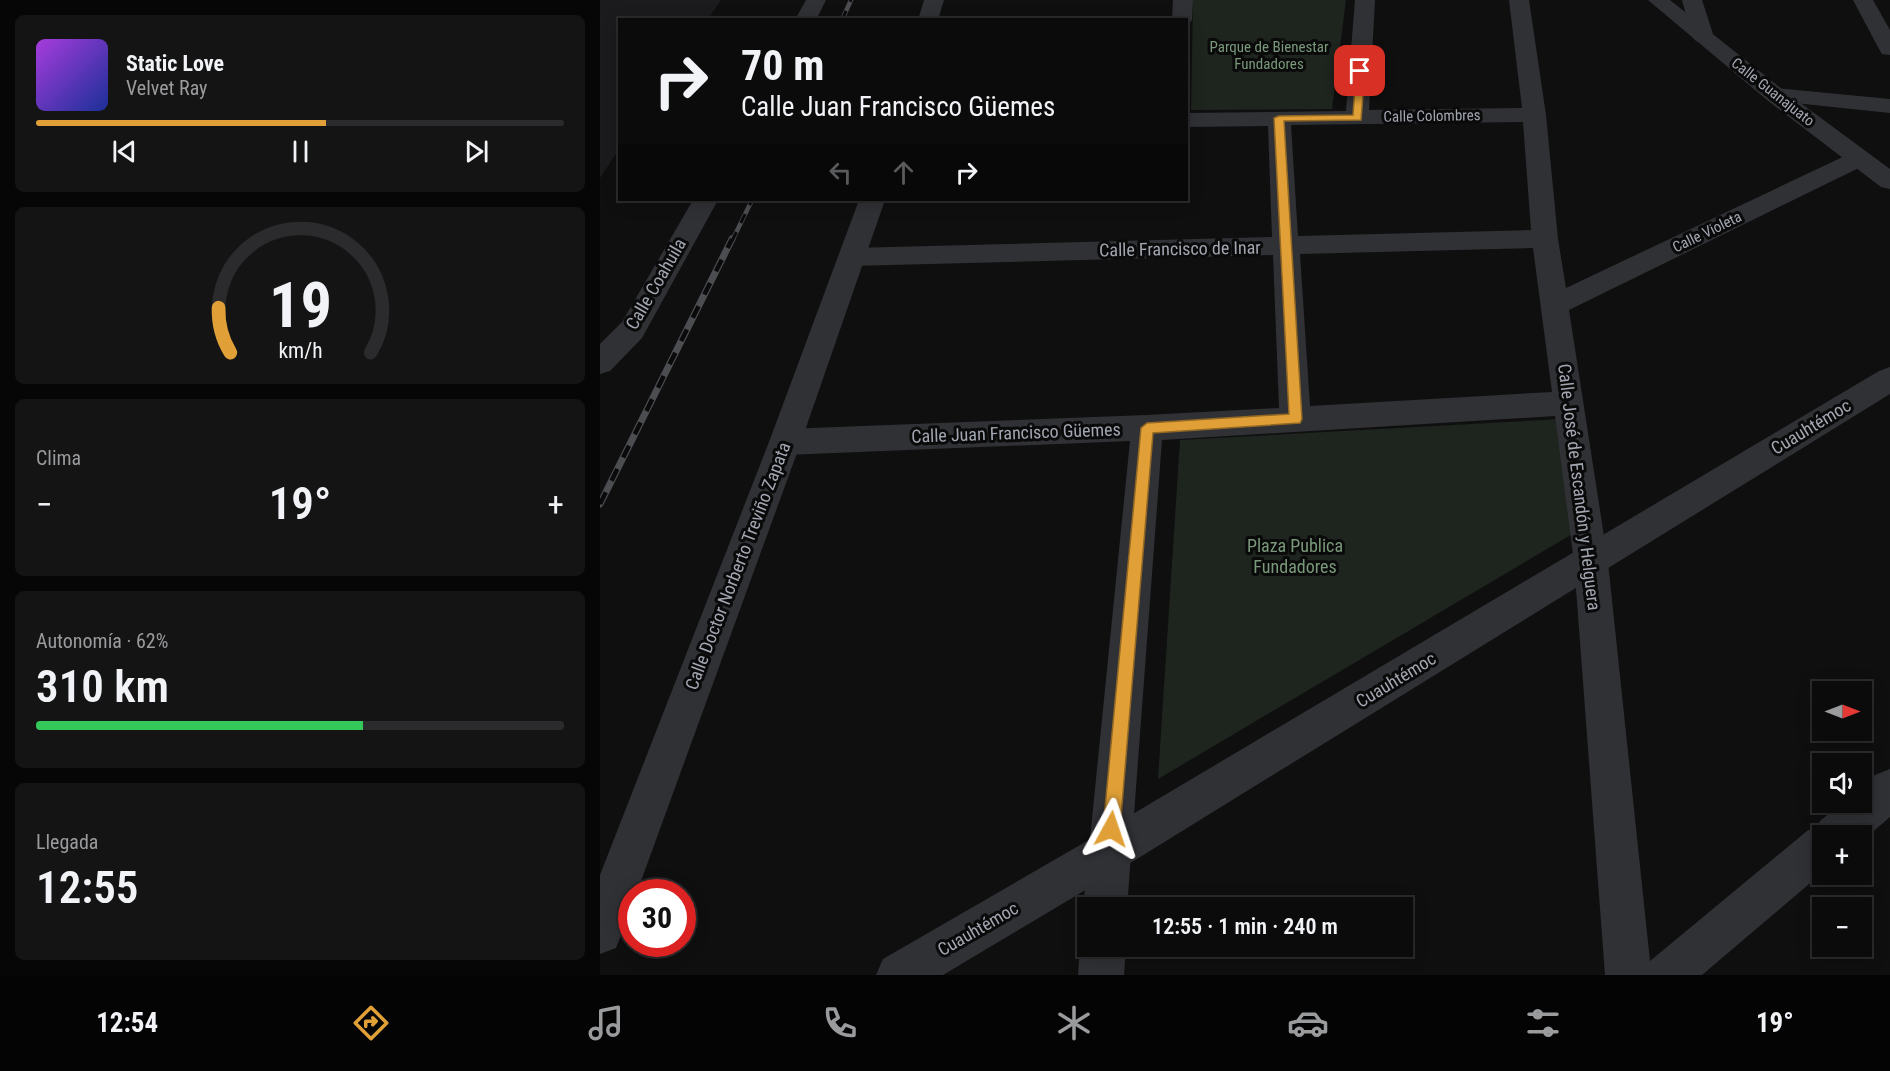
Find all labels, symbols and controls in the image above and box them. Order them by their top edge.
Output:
park label: Parque de Bienestar Fundadores [1210,38,1329,73]
text: 70 m [741,41,824,90]
icon: right [642,42,720,120]
pin [1334,45,1385,96]
text: Static Love [126,51,224,76]
icon: arrive [1343,54,1376,87]
street label: Calle Guanajuato [1728,54,1818,130]
text: Velvet Ray [126,76,207,100]
text: Calle Juan Francisco Güemes [741,91,1055,123]
street label: Calle Colombres [1383,106,1481,126]
icon: previous [108,135,141,168]
icon: pause [284,135,317,168]
icon: next [460,135,493,168]
icon: left [824,156,857,189]
icon: ahead [887,156,920,189]
icon: right [950,156,983,189]
street label: Calle Violeta [1670,208,1744,256]
street label: Calle Coahuila [621,234,690,333]
street label: Calle Francisco de Inar [1099,237,1261,260]
text: 19 [268,269,332,342]
text: km/h [278,338,322,363]
street label: Calle José de Escandón y Helguera [1554,362,1605,612]
street label: Cuauhtémoc [1767,394,1855,459]
street label: Calle Juan Francisco Güemes [911,418,1121,447]
street label: Calle Doctor Norberto Treviño Zapata [681,439,795,693]
text: Clima [36,446,81,470]
text: 19° [269,477,331,530]
text: − [36,485,53,524]
text: + [548,485,564,524]
park label: Plaza Publica Fundadores [1247,535,1343,577]
text: Autonomía · 62% [36,629,168,653]
street label: Cuauhtémoc [1352,647,1440,712]
text: 310 km [36,660,169,713]
north arrow [1812,681,1872,741]
map controls [1812,681,1872,957]
button: sound [1812,753,1872,813]
position arrow [1079,797,1143,861]
button: + [1812,825,1872,885]
text: Llegada [36,830,98,854]
text: 12:55 [36,861,138,914]
speed limit sign: 30 [618,879,696,957]
street label: Cuauhtémoc [934,897,1022,960]
button: − [1812,897,1872,957]
text: 12:55 · 1 min · 240 m [1152,914,1338,939]
icon: directions [350,1002,392,1044]
icon: music [585,1002,627,1044]
icon: phone [819,1002,861,1044]
icon: climate [1053,1002,1095,1044]
icon: car [1287,1002,1329,1044]
icon: filters [1522,1002,1564,1044]
text: 12:54 [96,1007,158,1039]
text: 19° [1756,1007,1794,1039]

